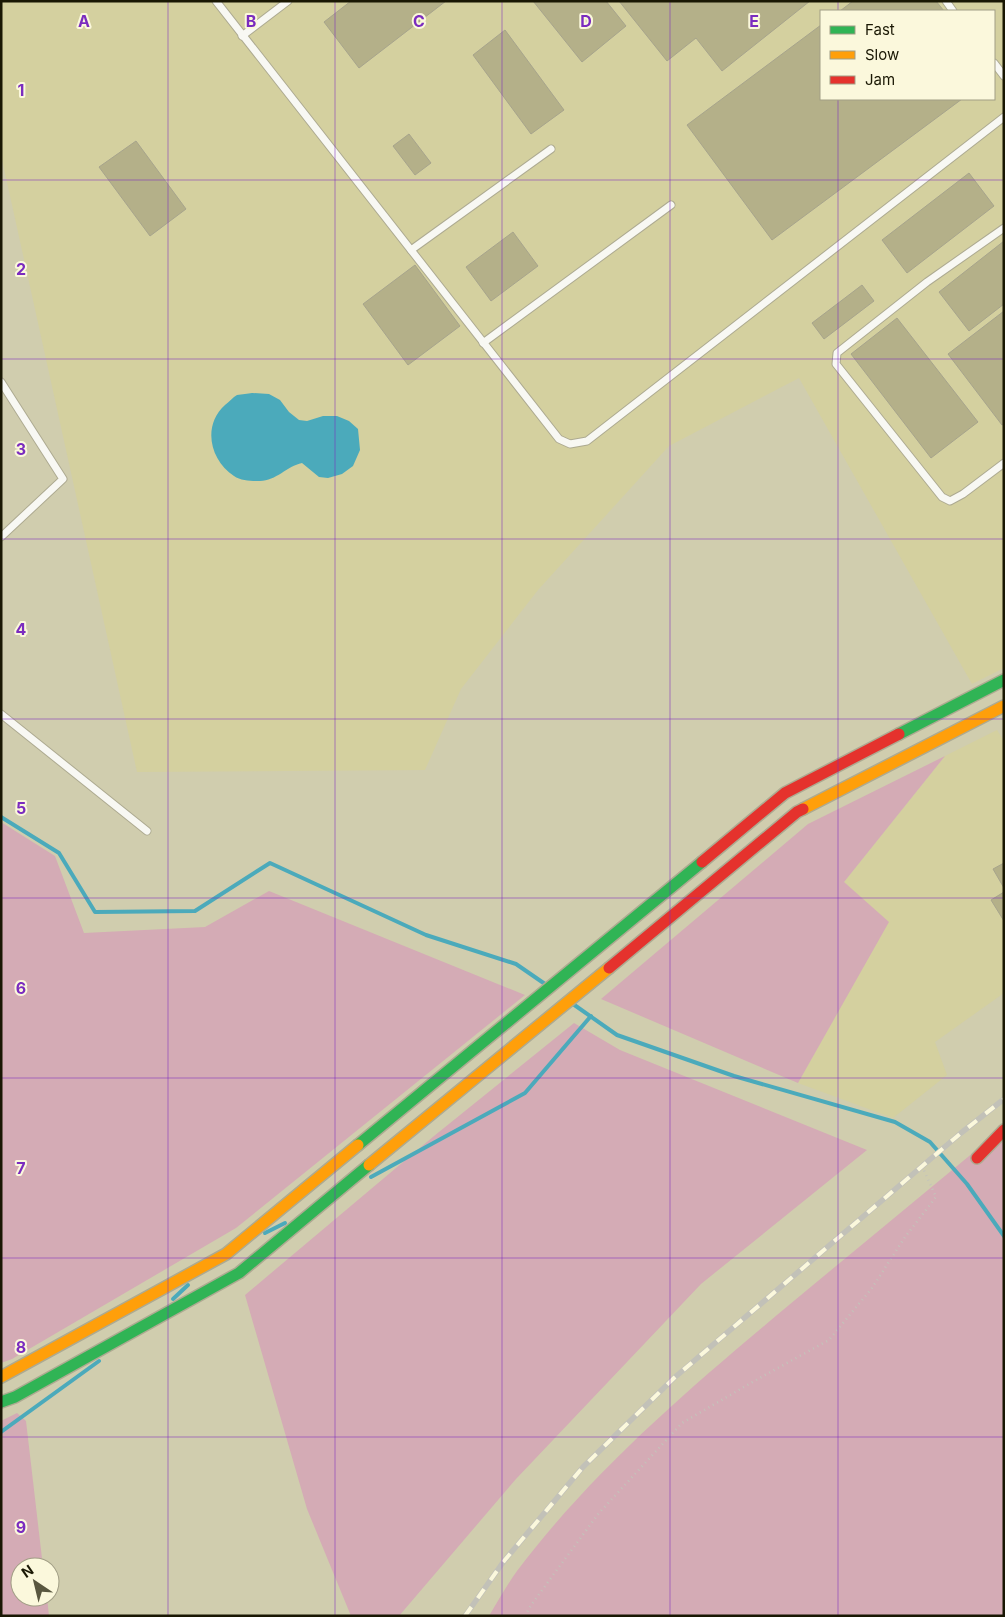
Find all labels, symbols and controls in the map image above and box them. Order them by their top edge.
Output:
legend [820,10,995,100]
text: A [78,11,90,31]
text: B [246,11,256,31]
text: C [413,11,425,31]
text: D [580,11,592,31]
text: E [749,11,759,31]
text: Fast [865,20,895,39]
text: Slow [865,45,899,64]
text: Jam [865,70,895,89]
text: 1 [18,80,24,100]
text: 2 [16,259,26,279]
text: 3 [16,439,26,459]
text: 4 [16,619,27,639]
text: 5 [16,798,26,818]
text: 6 [16,978,26,998]
text: 7 [16,1158,26,1178]
text: 8 [16,1337,26,1357]
text: 9 [16,1517,26,1537]
north arrow [10,1557,60,1607]
text: N [18,1561,37,1581]

